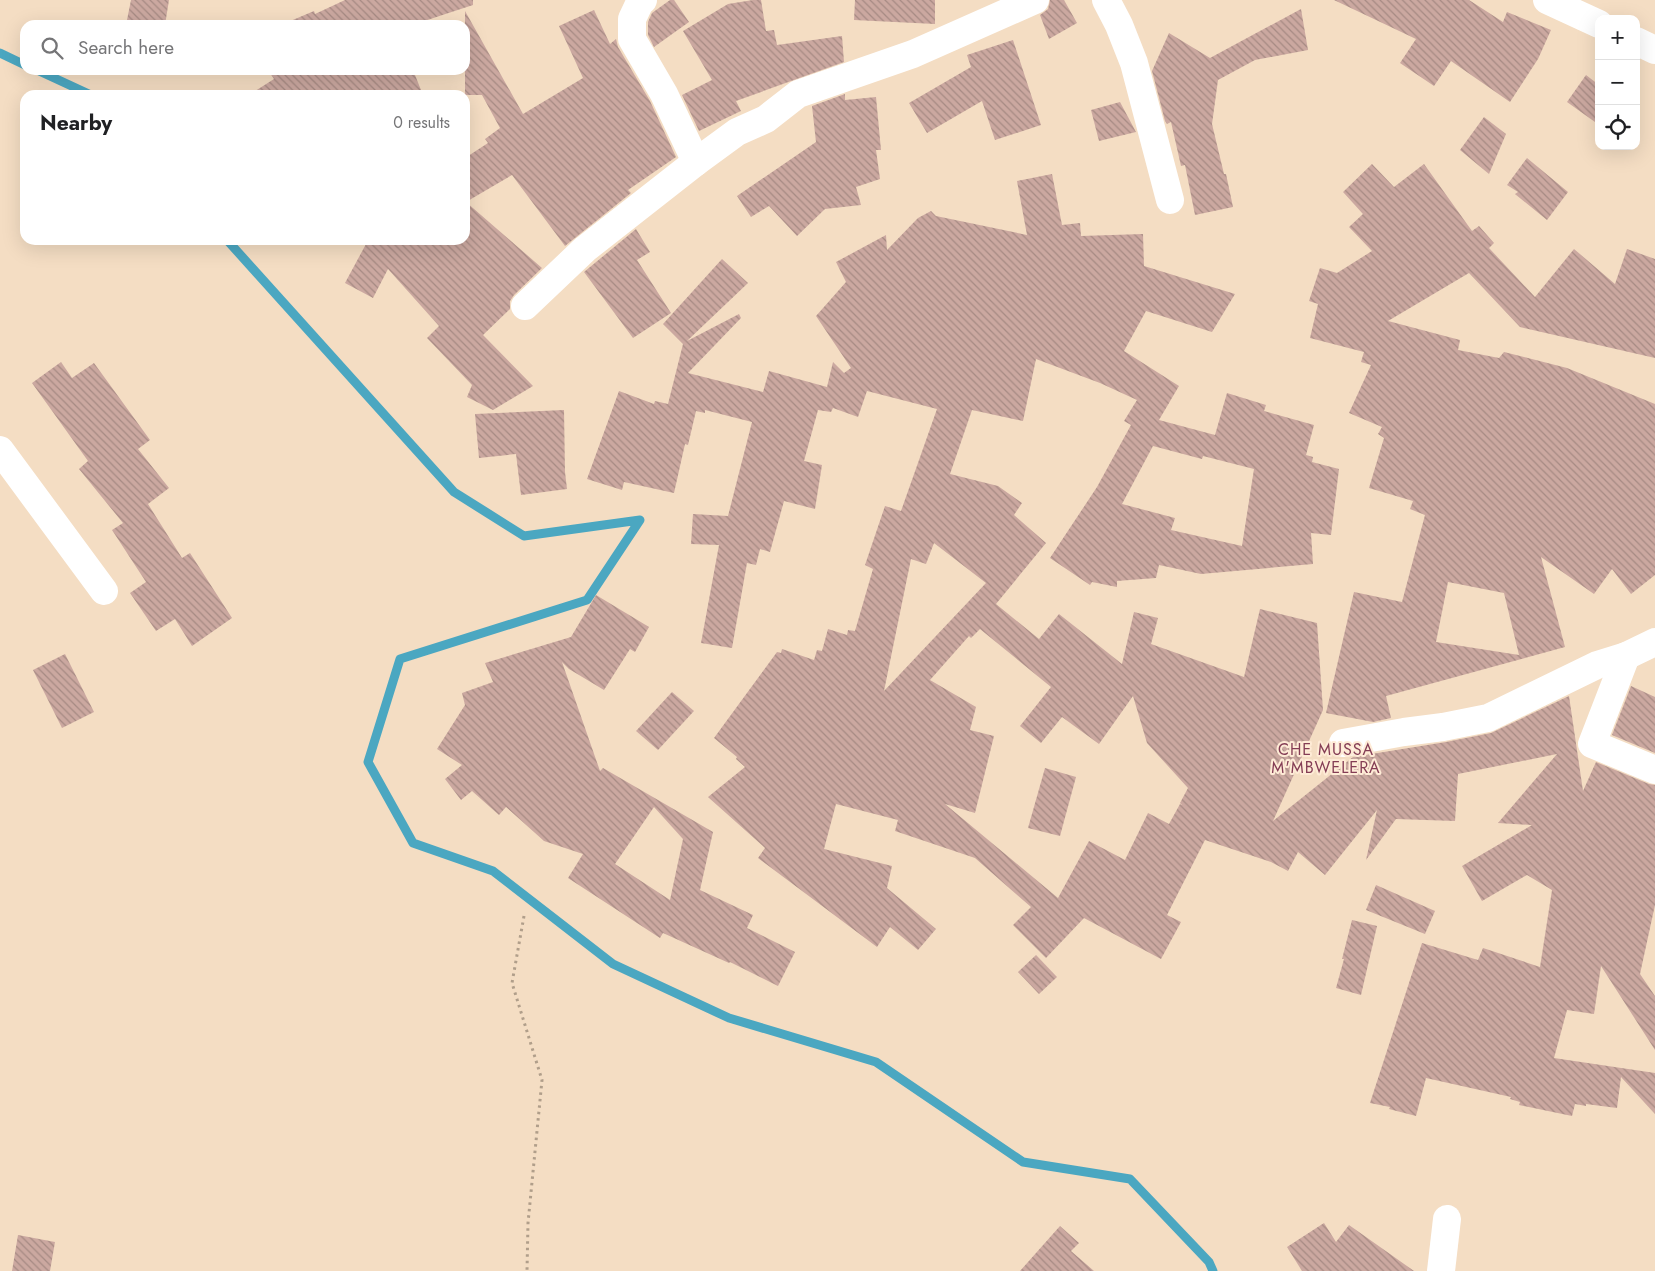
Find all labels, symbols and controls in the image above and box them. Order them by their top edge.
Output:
map controls [1595,15,1640,150]
button: + [1595,15,1640,60]
search box [20,20,470,75]
icon: search [38,34,66,62]
text: Search here [78,34,174,61]
button: − [1595,60,1640,105]
button: locate [1595,105,1640,150]
text: Nearby [40,108,112,138]
text: 0 results [393,111,450,134]
district label: CHE MUSSA M'MBWELERA [1271,738,1381,779]

